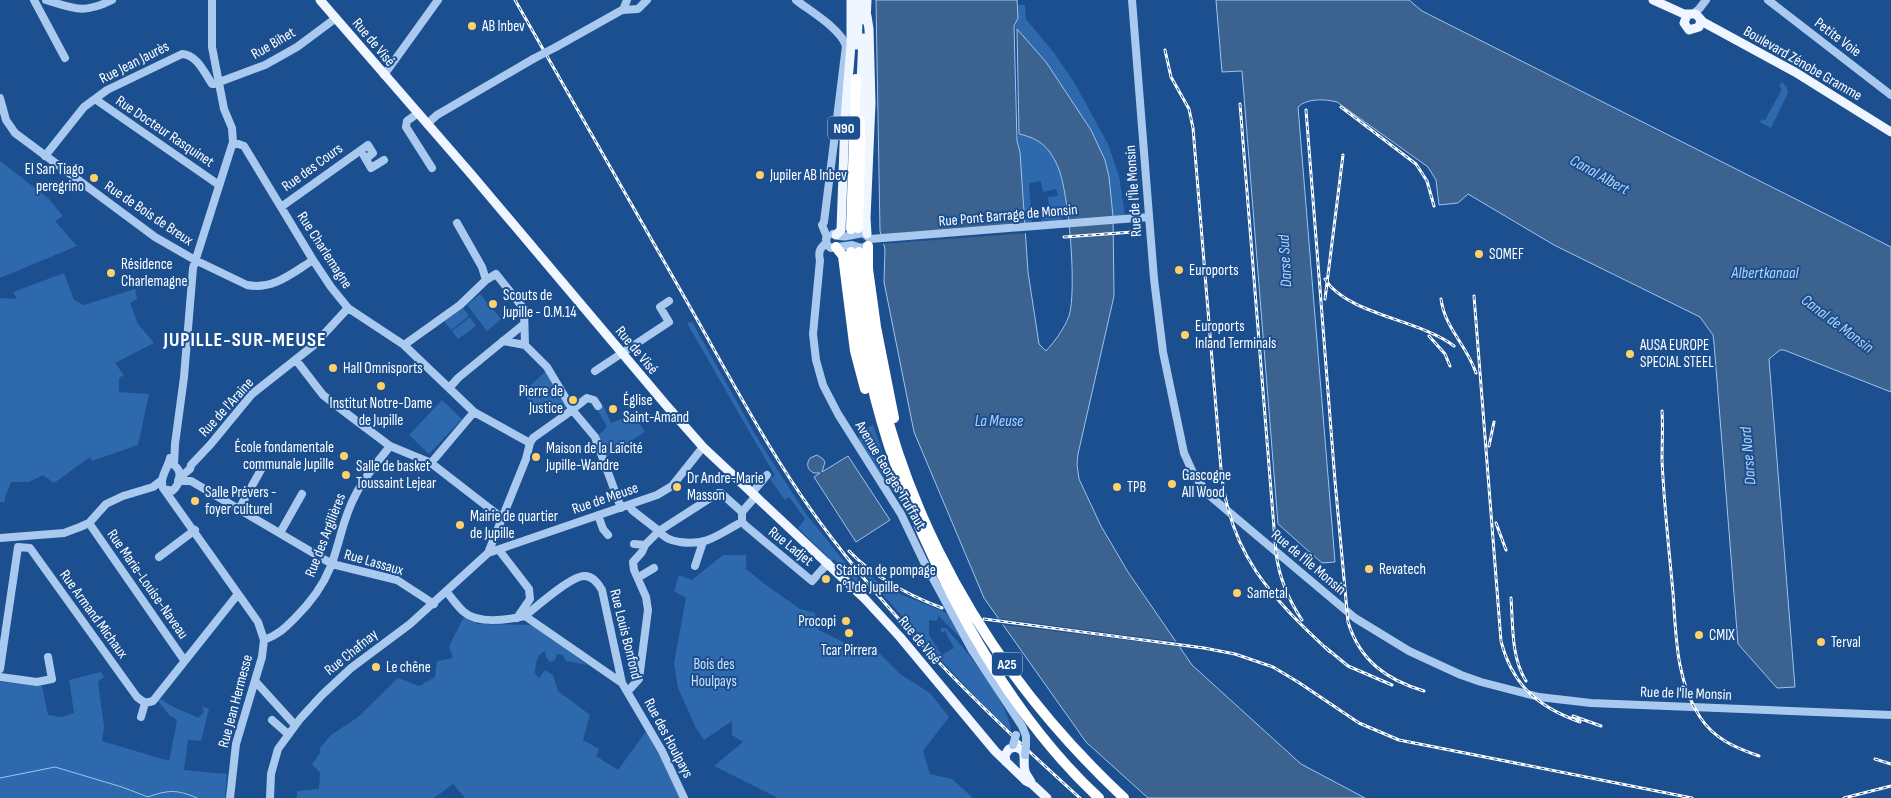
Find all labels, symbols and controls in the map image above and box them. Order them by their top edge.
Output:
street label: Rue de Visé [348,14,399,70]
street label: Petite Voie [1810,14,1865,61]
place label: AB Inbev [481,17,525,36]
marker: AB Inbev [466,20,478,32]
street label: Boulevard Zénobe Gramme [1740,22,1865,105]
street label: Rue Bihet [248,23,299,64]
street label: Rue Jean Jaurès [96,37,172,88]
street label: Rue Docteur Rasquinet [112,91,218,172]
road number: N90 [828,116,860,140]
street label: Rue des Cours [278,139,347,196]
street label: Rue de l'Île Monsin [1121,145,1146,237]
water label: Canal Albert [1566,151,1633,200]
place label: El San Tiago peregrino [25,160,84,196]
place label: Jupiler AB Inbev [769,166,847,185]
marker: Jupiler AB Inbev [754,169,766,181]
marker: El San Tiago peregrino [88,172,100,184]
street label: Rue de Bois de Breux [101,177,197,250]
street label: Rue Pont Barrage de Monsin [938,200,1078,231]
street label: Rue Charlemagne [293,208,357,292]
water label: Darse Sud [1275,234,1296,288]
place label: SOMEF [1489,245,1524,264]
marker: SOMEF [1473,248,1485,260]
place label: Résidence Charlemagne [121,255,187,291]
place label: Euroports [1189,261,1239,280]
marker: Euroports [1173,264,1185,276]
water label: Albertkanaal [1731,264,1799,283]
marker: Résidence Charlemagne [105,267,117,279]
place label: Scouts de Jupille - O.M.14 [502,286,577,322]
water label: Canal de Monsin [1797,291,1877,358]
marker: Scouts de Jupille - O.M.14 [487,298,499,310]
place label: Euroports Inland Terminals [1195,317,1276,353]
street label: Rue de Visé [611,322,662,378]
district label: JUPILLE-SUR-MEUSE [162,328,327,352]
marker: Euroports Inland Terminals [1179,329,1191,341]
place label: AUSA EUROPE SPECIAL STEEL [1639,336,1714,372]
marker: AUSA EUROPE SPECIAL STEEL [1624,348,1636,360]
place label: Hall Omnisports [343,359,423,378]
marker: Hall Omnisports [327,362,339,374]
street label: Rue de l'Araine [195,374,258,441]
marker: Institut Notre-Dame de Jupille [375,380,387,392]
place label: Pierre de Justice [519,382,563,418]
place label: Église Saint-Amand [623,391,689,427]
place label: Institut Notre-Dame de Jupille [330,394,432,430]
marker: Pierre de Justice [567,394,579,406]
marker: Église Saint-Amand [607,403,619,415]
water label: La Meuse [975,412,1023,431]
street label: Avenue Georges Truffaut [850,417,931,533]
water label: Darse Nord [1736,426,1760,486]
place label: École fondamentale communale Jupille [235,438,334,474]
place label: Maison de la Laïcité Jupille-Wandre [545,439,643,475]
marker: École fondamentale communale Jupille [338,450,350,462]
marker: Maison de la Laïcité Jupille-Wandre [530,451,542,463]
place label: Salle de basket Toussaint Lejear [356,457,437,493]
place label: Gascogne All Wood [1181,466,1231,502]
marker: Salle de basket Toussaint Lejear [340,469,352,481]
place label: Dr Andre-Marie Masson [687,469,764,505]
street label: Rue de Meuse [569,478,641,519]
place label: TPB [1127,478,1146,497]
marker: Gascogne All Wood [1166,478,1178,490]
marker: Dr Andre-Marie Masson [671,481,683,493]
marker: TPB [1111,481,1123,493]
place label: Salle Prévers - foyer culturel [205,483,277,519]
street label: Rue des Argilières [301,490,350,580]
marker: Salle Prévers - foyer culturel [189,495,201,507]
place label: Mairie de quartier de Jupille [470,507,559,543]
marker: Mairie de quartier de Jupille [454,519,466,531]
street label: Rue Ladjet [764,523,817,571]
street label: Rue Marie-Louise-Naveau [103,526,193,643]
street label: Rue de l'Île Monsin [1267,526,1350,599]
street label: Rue Lassaux [342,545,406,580]
place label: Revatech [1379,560,1426,579]
place label: Station de pompage n°1 de Jupille [836,561,936,597]
marker: Revatech [1363,563,1375,575]
street label: Rue Armand Michaux [55,566,132,663]
marker: Station de pompage n°1 de Jupille [820,573,832,585]
place label: Sametal [1247,584,1288,603]
street label: Rue Louis Bonfond [605,587,646,681]
marker: Sametal [1231,587,1243,599]
place label: Procopi [798,612,836,631]
street label: Rue de Visé [894,612,945,668]
marker: Procopi [840,615,852,627]
street label: Rue Chafnay [321,625,382,680]
place label: CMIX [1709,626,1735,645]
marker: Tcar Pirrera [843,627,855,639]
marker: CMIX [1693,629,1705,641]
place label: Terval [1831,633,1861,652]
marker: Terval [1815,636,1827,648]
place label: Tcar Pirrera [821,641,878,660]
road number: A25 [992,652,1022,676]
street label: Rue Jean Hermesse [214,653,257,750]
park label: Bois des Houlpays [691,655,737,691]
place label: Le chêne [386,658,431,677]
marker: Le chêne [370,661,382,673]
street label: Rue de l'Île Monsin [1640,682,1732,705]
street label: Rue des Houlpays [640,695,698,781]

